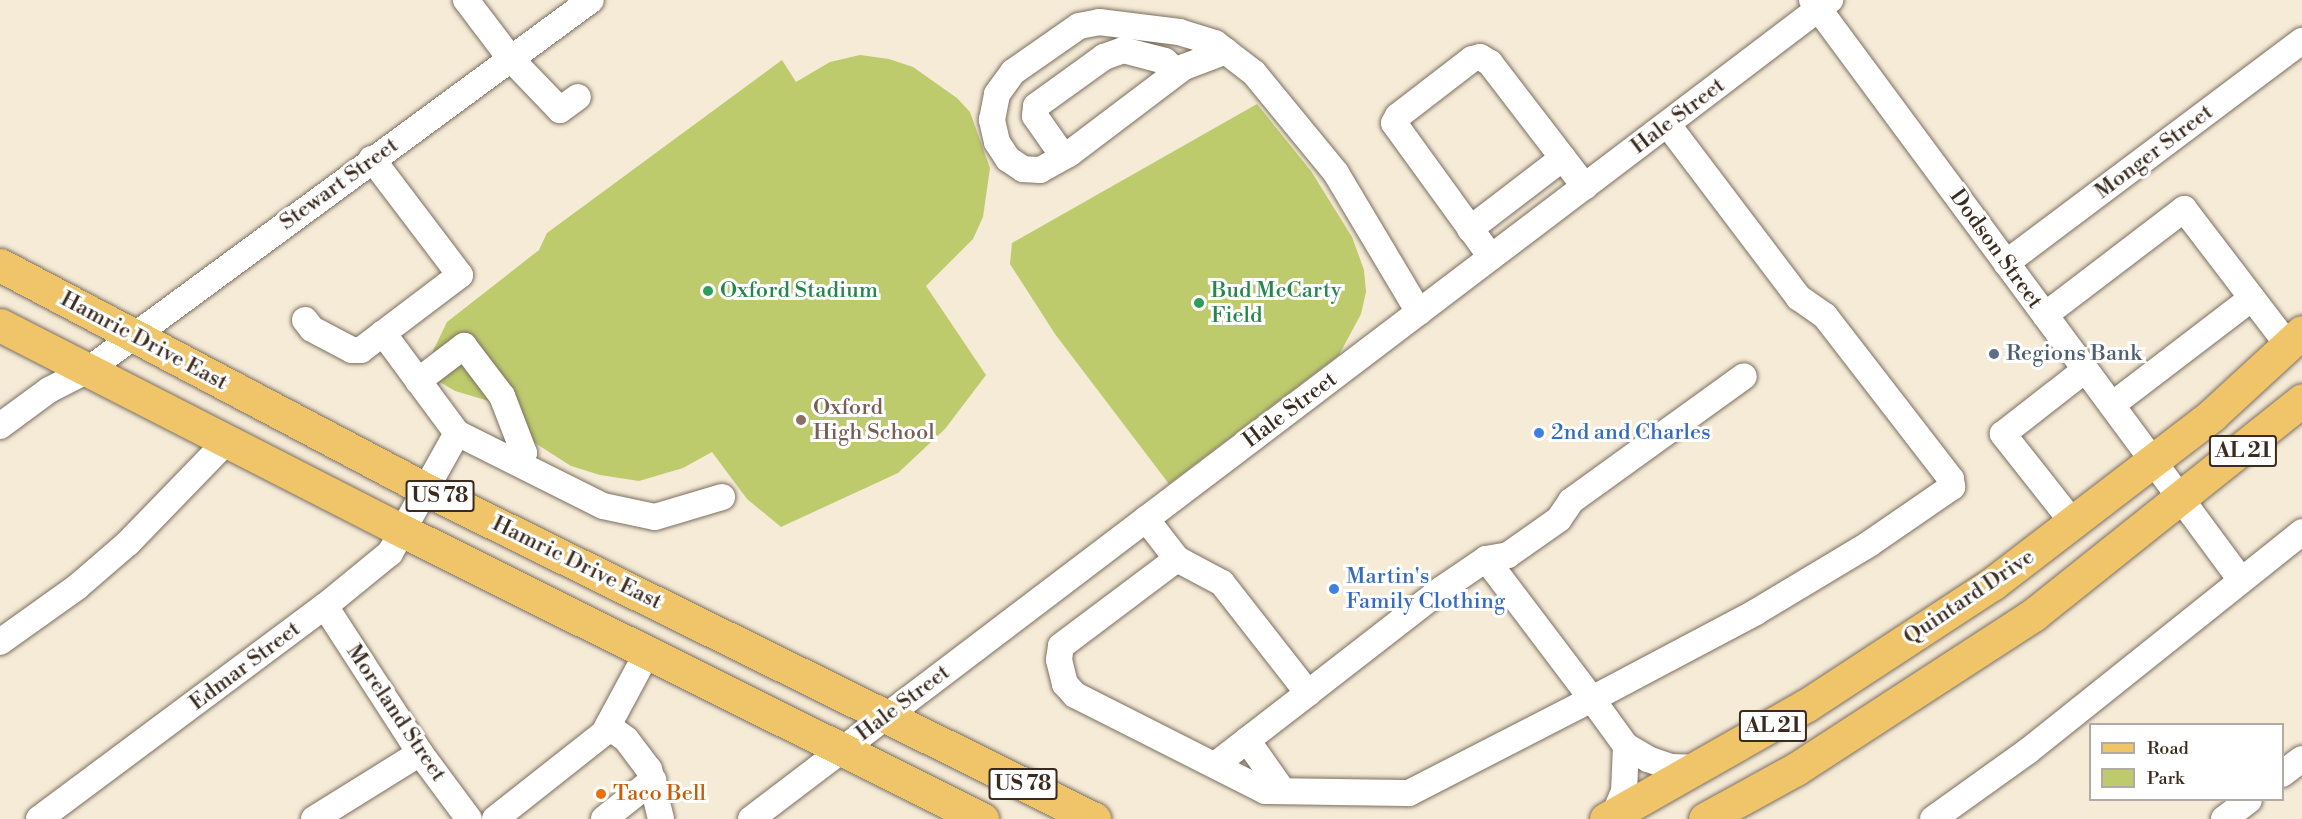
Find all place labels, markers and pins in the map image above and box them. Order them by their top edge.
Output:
place label: Bud McCarty Field [1211,277,1341,328]
place label: Oxford Stadium [720,278,878,304]
marker: Oxford Stadium [701,284,715,298]
marker: Bud McCarty Field [1192,296,1206,310]
place label: Regions Bank [2006,341,2142,367]
marker: Regions Bank [1987,347,2001,361]
place label: Oxford High School [813,394,935,446]
marker: Oxford High School [794,413,808,427]
place label: 2nd and Charles [1551,420,1711,446]
marker: 2nd and Charles [1532,426,1546,440]
place label: Martin's Family Clothing [1346,563,1505,614]
marker: Martin's Family Clothing [1327,582,1341,596]
place label: Taco Bell [613,781,706,807]
marker: Taco Bell [594,787,608,801]

